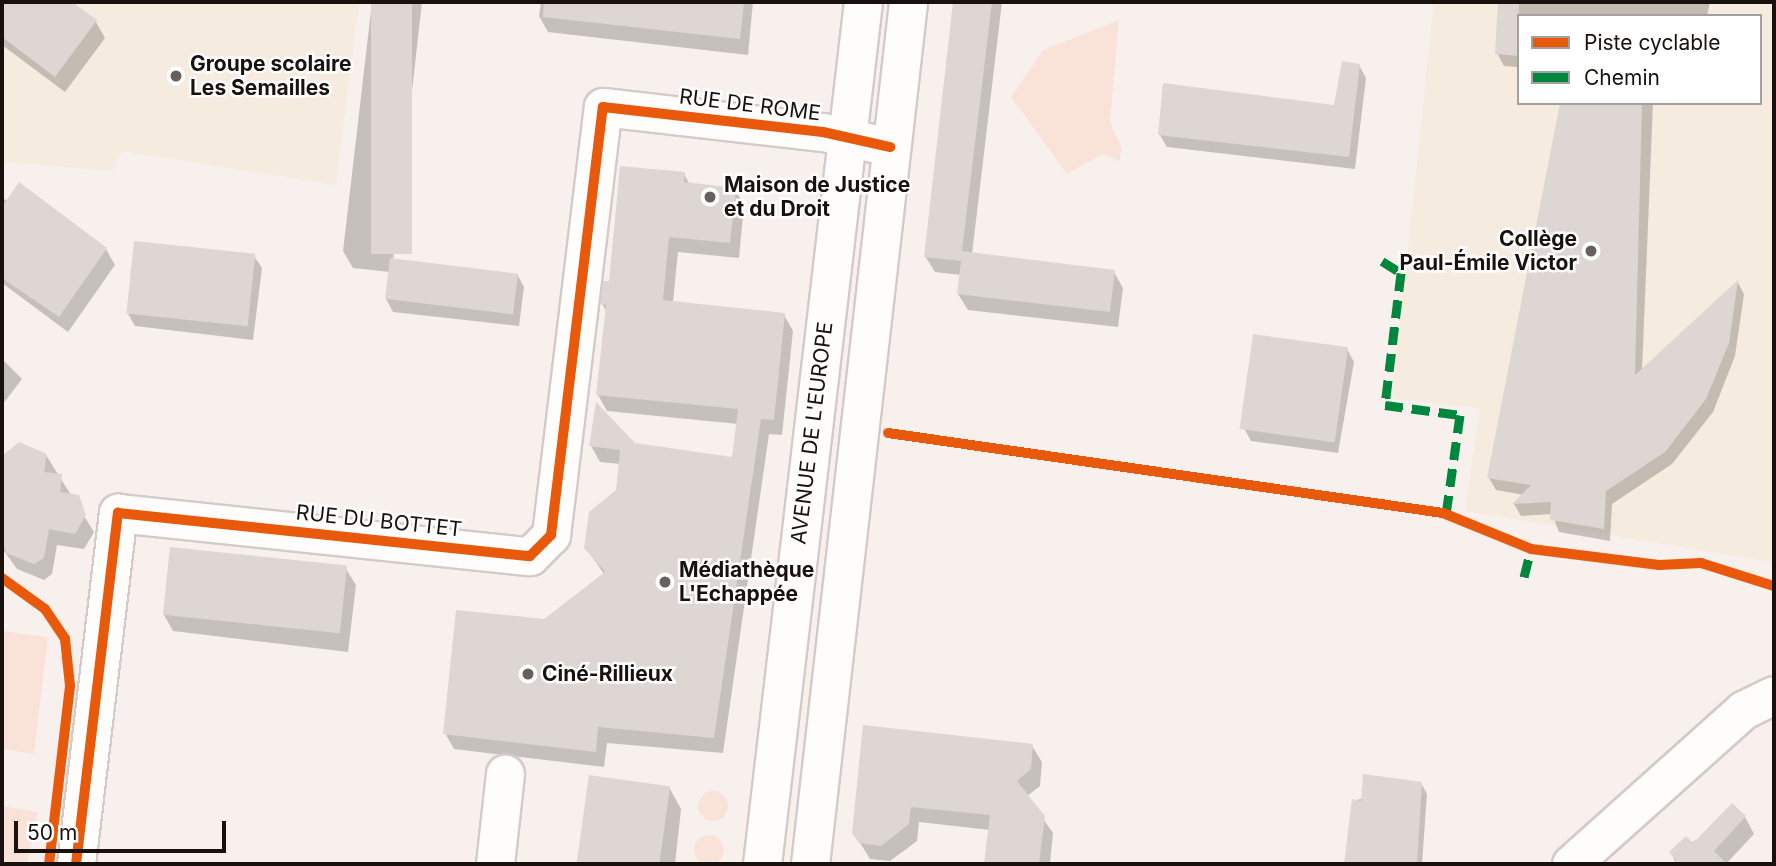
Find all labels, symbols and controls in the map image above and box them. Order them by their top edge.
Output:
legend [1517,14,1762,105]
text: Piste cyclable [1584,30,1720,55]
place label: Groupe scolaire Les Semailles [190,51,352,101]
text: Chemin [1584,65,1660,90]
marker: Groupe scolaire Les Semailles [168,68,184,84]
street label: RUE DE ROME [678,84,822,126]
place label: Maison de Justice et du Droit [724,172,910,222]
marker: Maison de Justice et du Droit [702,189,718,205]
place label: Collège Paul-Émile Victor [1399,226,1577,276]
marker: Collège Paul-Émile Victor [1583,243,1599,259]
street label: AVENUE DE L'EUROPE [786,320,838,546]
street label: RUE DU BOTTET [295,500,463,542]
place label: Médiathèque L'Echappée [679,557,814,607]
marker: Médiathèque L'Echappée [657,574,673,590]
place label: Ciné-Rillieux [542,661,673,687]
marker: Ciné-Rillieux [520,666,536,682]
scale bar [18,806,229,850]
text: 50 m [27,820,77,845]

